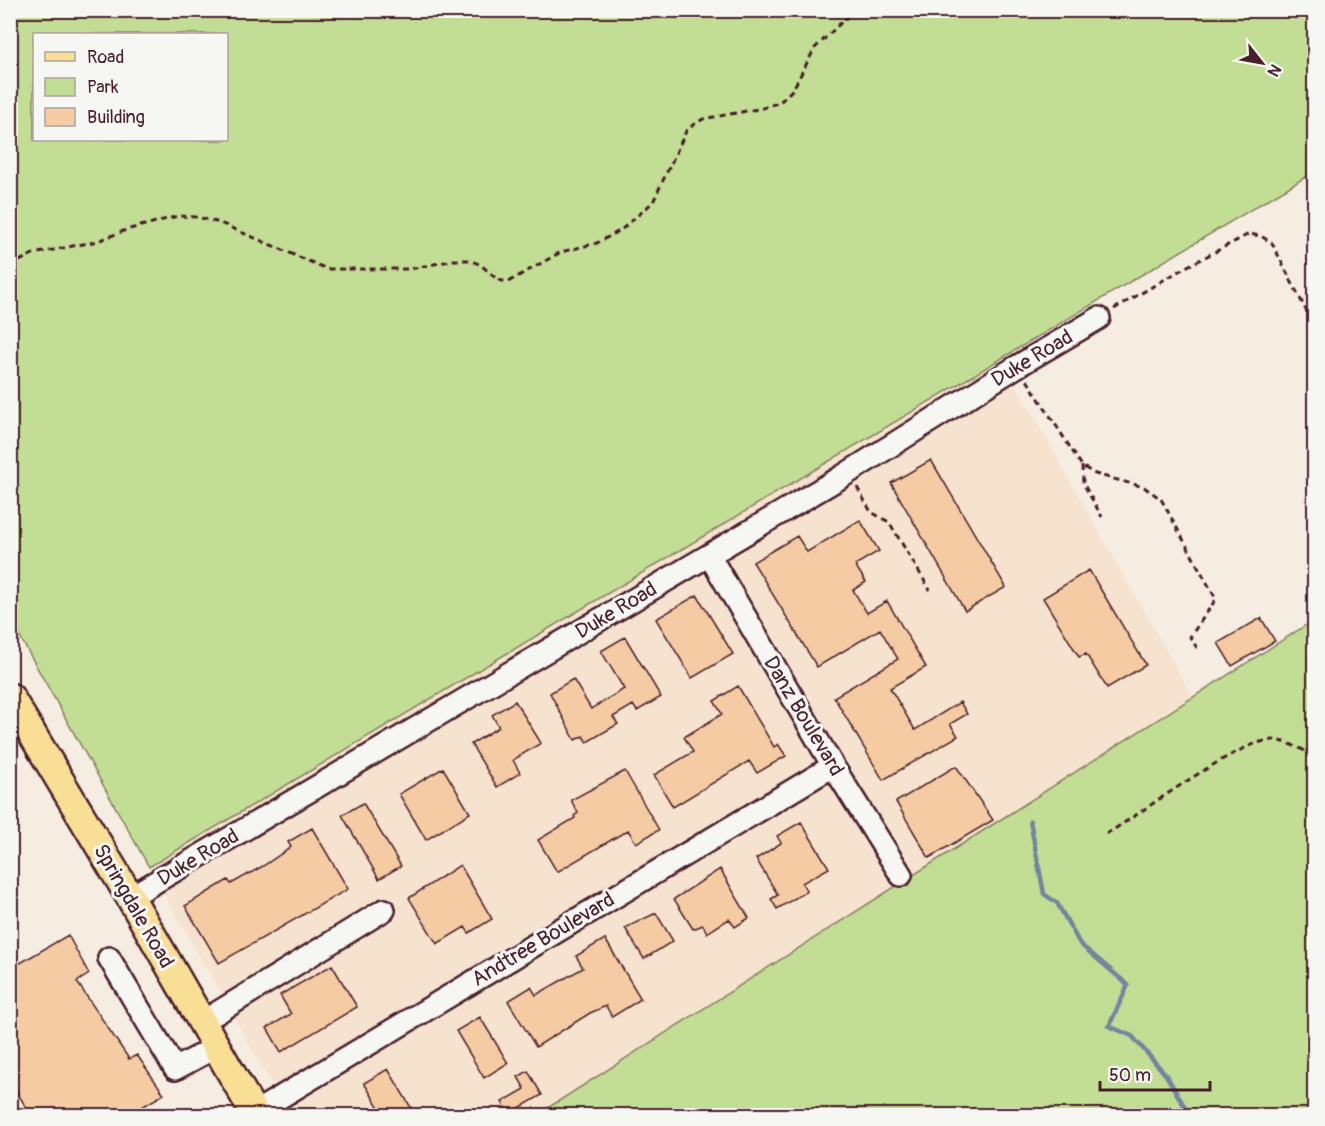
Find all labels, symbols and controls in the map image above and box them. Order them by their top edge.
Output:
legend [33,33,228,141]
north arrow [1232,33,1292,93]
text: Road [87,46,124,69]
text: N [1263,60,1285,80]
text: Park [87,76,119,99]
text: Building [87,106,145,129]
street label: Duke Road [987,324,1078,393]
street label: Duke Road [571,576,662,645]
street label: Danz Boulevard [757,651,850,781]
street label: Duke Road [153,823,244,892]
street label: Springdale Road [87,839,180,973]
street label: Andtree Boulevard [467,886,620,993]
scale bar [1100,1054,1210,1092]
text: 50 m [1109,1064,1151,1087]

